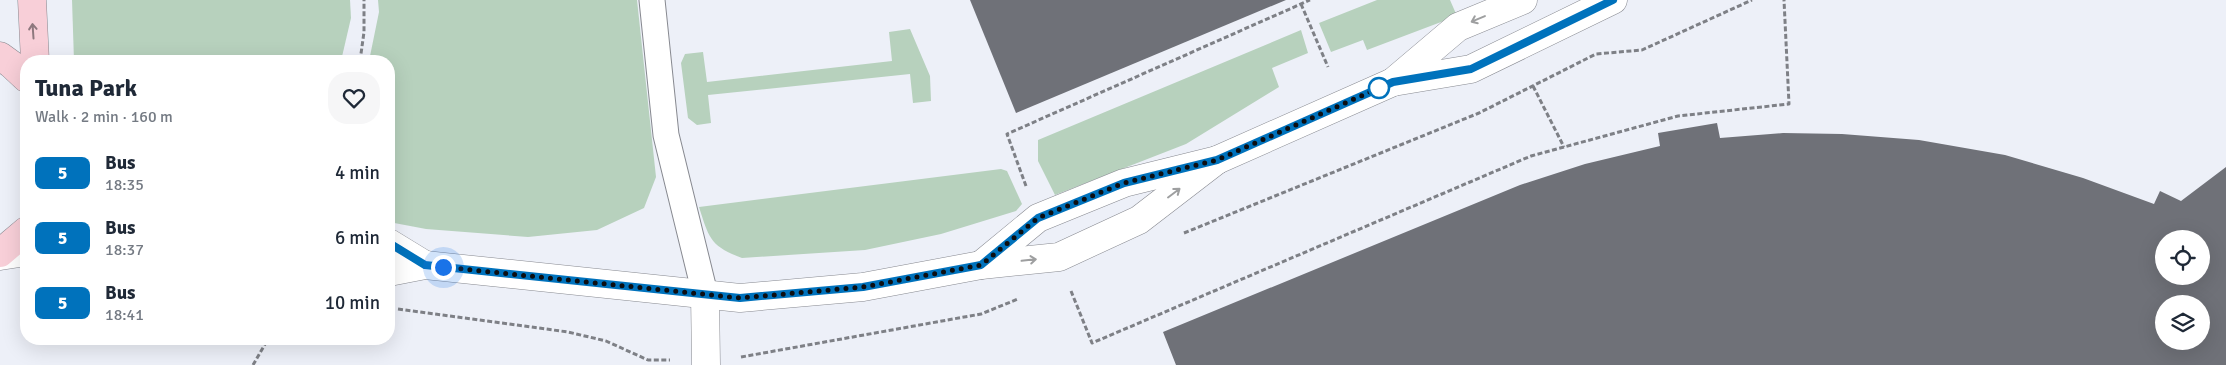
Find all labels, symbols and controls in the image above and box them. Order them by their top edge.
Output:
one-way arrow [1471,15,1486,24]
one-way arrow [29,23,38,39]
button: heart [328,72,380,124]
text: Tuna Park [35,73,137,103]
unlabelled marker [1368,77,1390,99]
text: Walk · 2 min · 160 m [35,107,173,127]
text: Bus [105,151,136,175]
text: 4 min [335,161,380,185]
text: 5 [58,162,67,184]
text: 18:35 [105,175,144,195]
one-way arrow [1167,187,1180,198]
text: Bus [105,216,136,240]
text: 6 min [335,226,380,250]
text: 5 [58,227,67,249]
map controls [2155,230,2210,350]
button: locate [2155,230,2210,285]
text: 18:37 [105,240,144,260]
your location [431,255,456,280]
one-way arrow [1021,255,1037,265]
text: Bus [105,281,136,305]
text: 10 min [325,291,380,315]
text: 5 [58,292,67,314]
button: layers [2155,295,2210,350]
text: 18:41 [105,305,144,325]

